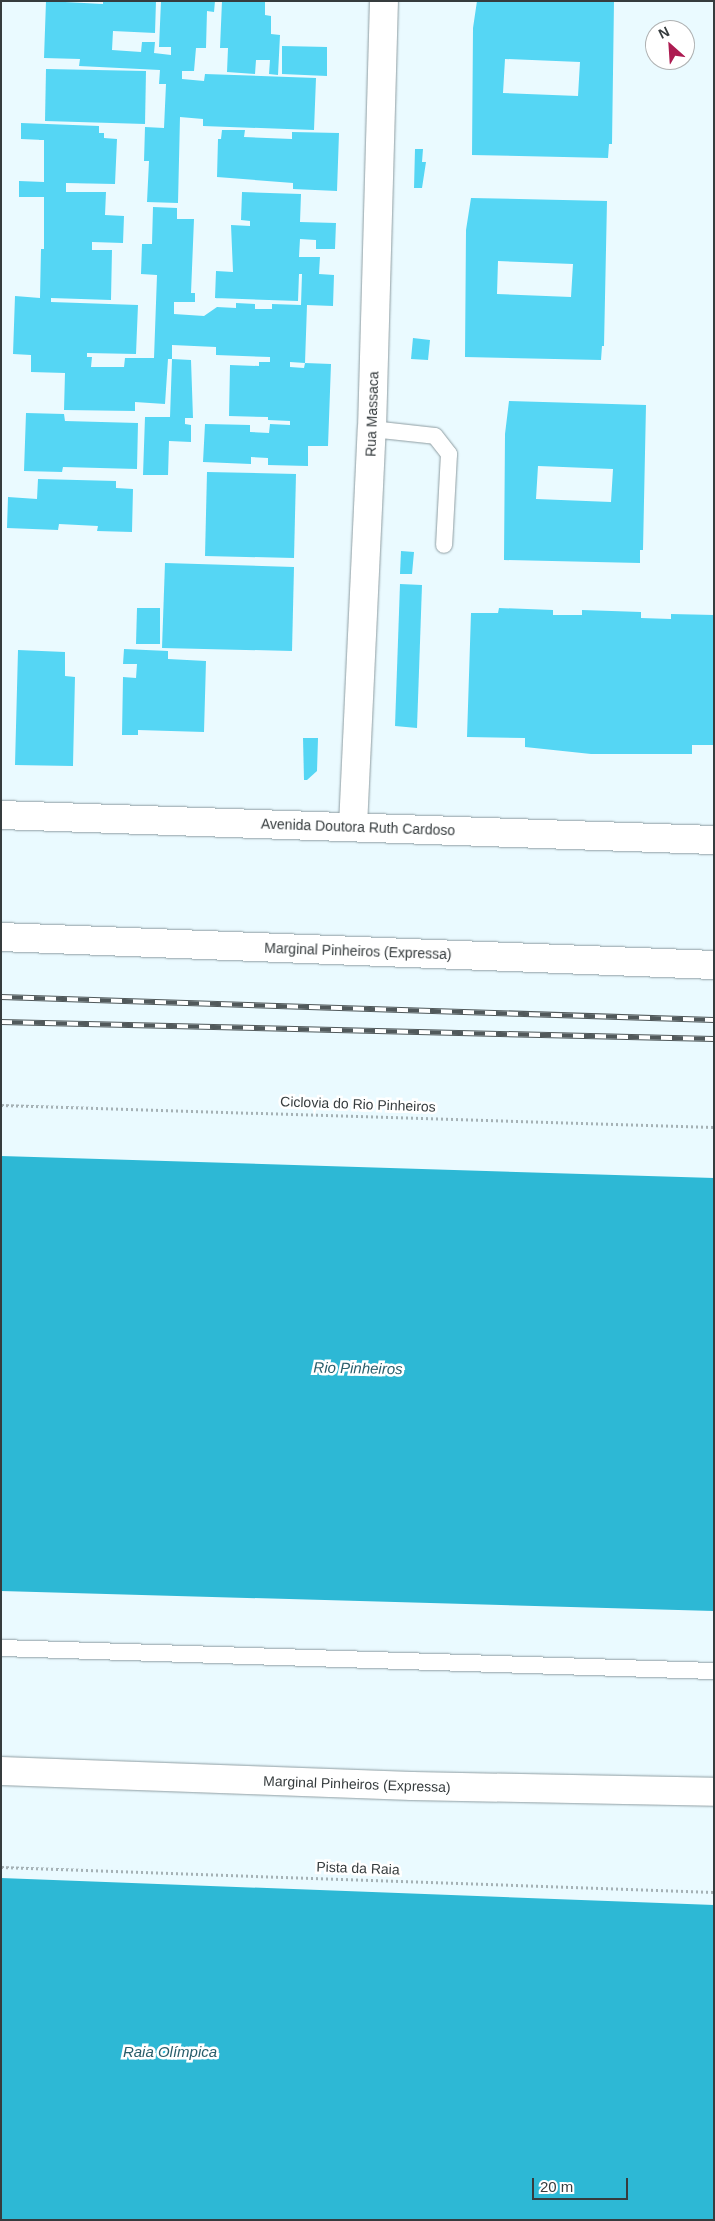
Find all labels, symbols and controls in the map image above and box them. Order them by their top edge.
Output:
north arrow [645,20,695,70]
text: N [656,23,672,42]
street label: Rua Massaca [362,371,382,457]
street label: Avenida Doutora Ruth Cardoso [261,815,455,839]
street label: Marginal Pinheiros (Expressa) [264,939,452,963]
street label: Ciclovia do Rio Pinheiros [280,1093,436,1115]
water label: Rio Pinheiros [313,1358,403,1378]
street label: Marginal Pinheiros (Expressa) [263,1772,451,1796]
street label: Pista da Raia [316,1858,400,1878]
water label: Raia Olímpica [123,2043,217,2061]
scale bar [535,2168,631,2200]
text: 20 m [540,2178,573,2195]

